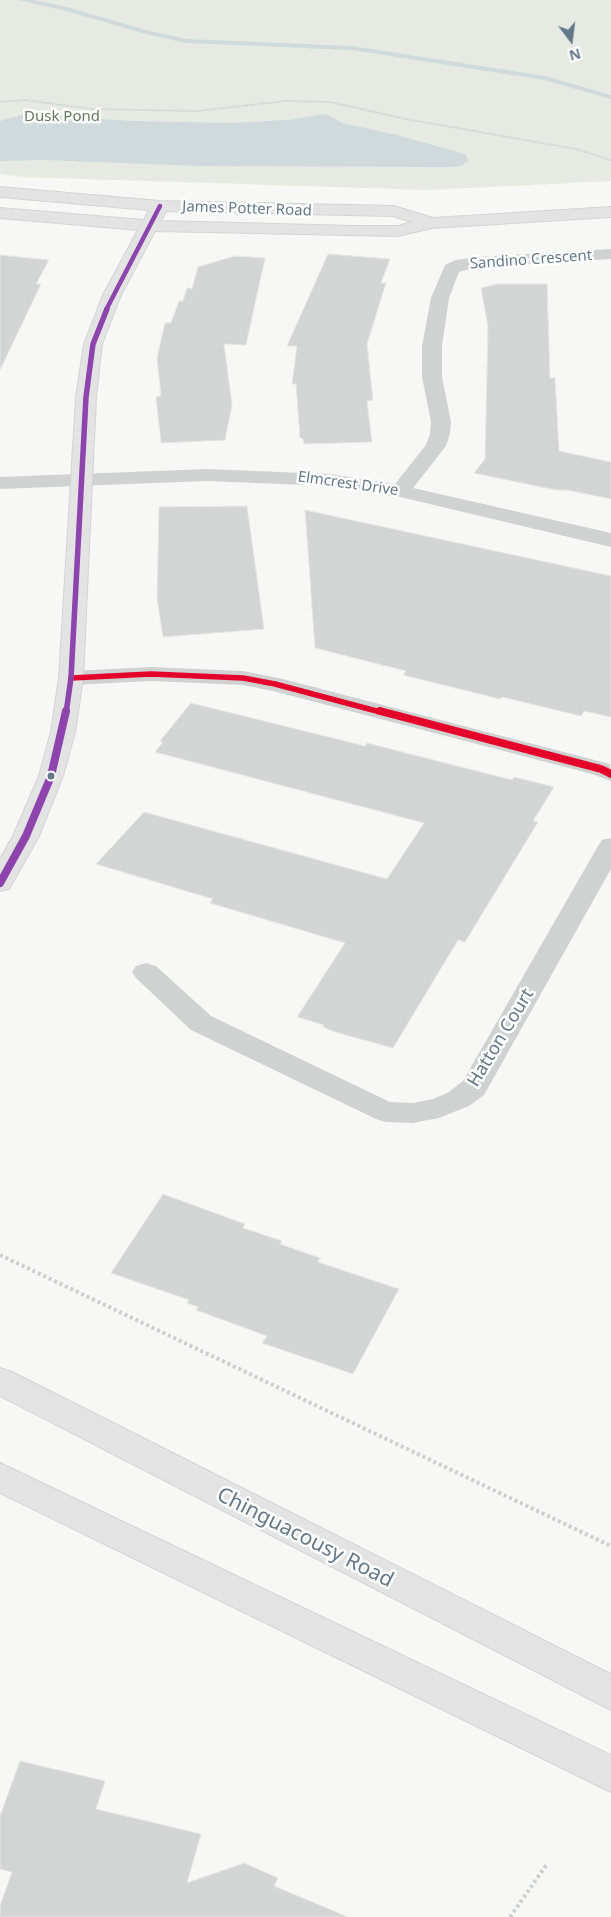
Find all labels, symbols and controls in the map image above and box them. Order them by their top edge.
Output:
north arrow [546,15,596,65]
text: N [567,44,583,66]
park label: Dusk Pond [24,108,100,126]
street label: James Potter Road [182,198,312,220]
street label: Sandino Crescent [469,247,593,273]
street label: Elmcrest Drive [297,468,399,500]
unlabelled marker [46,771,56,781]
street label: Hatton Court [463,985,539,1091]
street label: Chinguacousy Road [213,1483,397,1593]

